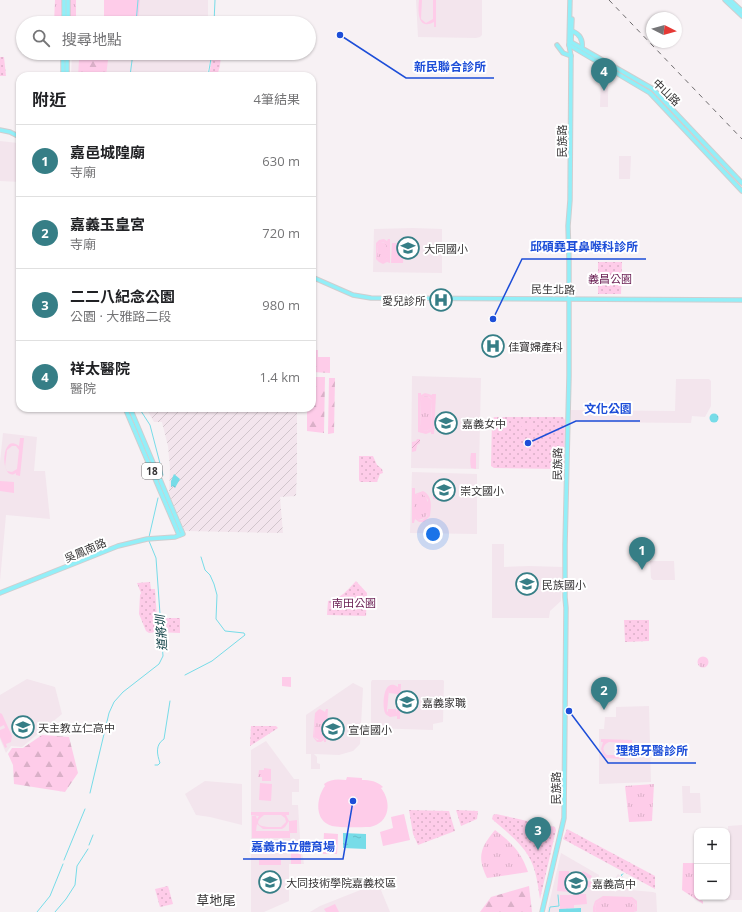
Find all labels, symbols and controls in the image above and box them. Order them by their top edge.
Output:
north arrow [646,12,682,48]
search box [16,16,316,60]
icon: search [30,27,52,49]
text: 搜尋地點 [62,29,122,49]
callout: 新民聯合診所 [406,54,494,78]
text: 新民聯合診所 [414,58,486,75]
pin: 4 [591,58,617,91]
street label: 中山路 [650,75,684,109]
text: 附近 [32,88,66,111]
text: 4筆結果 [254,90,300,108]
street label: 民族路 [554,125,569,158]
text: 嘉邑城隍廟 [70,142,145,162]
text: 1 [41,152,49,170]
text: 630 m [262,152,300,170]
text: 寺廟 [70,163,96,181]
text: 嘉義玉皇宮 [70,214,145,234]
text: 2 [41,224,49,242]
text: 720 m [262,224,300,242]
text: 寺廟 [70,235,96,253]
school or university icon: 大同國小 [395,235,421,261]
callout: 邱碩堯耳鼻喉科診所 [522,235,646,259]
text: 邱碩堯耳鼻喉科診所 [530,238,638,255]
place label: 大同國小 [424,241,468,256]
park label: 義昌公園 [588,271,632,286]
street label: 民生北路 [531,281,575,297]
text: 二二八紀念公園 [70,286,175,306]
hospital icon: 愛兒診所 [428,287,454,313]
place label: 愛兒診所 [382,293,426,308]
text: 3 [41,296,49,314]
text: 980 m [262,296,300,314]
text: 公園 · 大雅路二段 [70,307,171,325]
hospital icon: 佳寶婦產科 [480,333,506,359]
place label: 佳寶婦產科 [508,339,563,354]
text: 祥太醫院 [70,358,130,378]
text: 4 [41,368,49,386]
text: 1.4 km [259,368,300,386]
text: 醫院 [70,379,96,397]
callout: 文化公園 [576,397,640,421]
text: 文化公園 [584,400,632,417]
school or university icon: 嘉義女中 [433,410,459,436]
place label: 嘉義女中 [462,416,506,431]
street label: 民族路 [549,447,565,481]
road number: 18 [142,463,162,479]
school or university icon: 崇文國小 [431,477,457,503]
place label: 崇文國小 [460,483,504,498]
your location [423,524,443,544]
street label: 吳鳳南路 [62,535,108,565]
pin: 1 [629,537,655,570]
school or university icon: 民族國小 [514,571,540,597]
place label: 民族國小 [542,577,586,592]
park label: 南田公園 [332,595,376,610]
water label: 道將圳 [151,612,171,652]
pin: 2 [591,677,617,710]
school or university icon: 嘉義家職 [394,689,420,715]
place label: 嘉義家職 [422,695,466,710]
school or university icon: 天主教立仁高中 [10,714,36,740]
school or university icon: 宣信國小 [320,716,346,742]
place label: 天主教立仁高中 [38,720,115,735]
place label: 宣信國小 [348,722,392,737]
callout: 理想牙醫診所 [608,739,696,763]
text: 理想牙醫診所 [616,742,688,759]
street label: 民族路 [548,772,563,805]
pin: 3 [525,817,551,850]
map controls [694,828,730,900]
button: + [694,828,730,864]
callout: 嘉義市立體育場 [243,835,343,859]
text: 嘉義市立體育場 [251,838,335,855]
button: − [694,864,730,900]
school or university icon: 大同技術學院嘉義校區 [257,869,283,895]
school or university icon: 嘉義高中 [563,870,589,896]
place label: 大同技術學院嘉義校區 [286,875,396,890]
place label: 嘉義高中 [592,876,636,891]
district label: 草地尾 [196,891,236,909]

